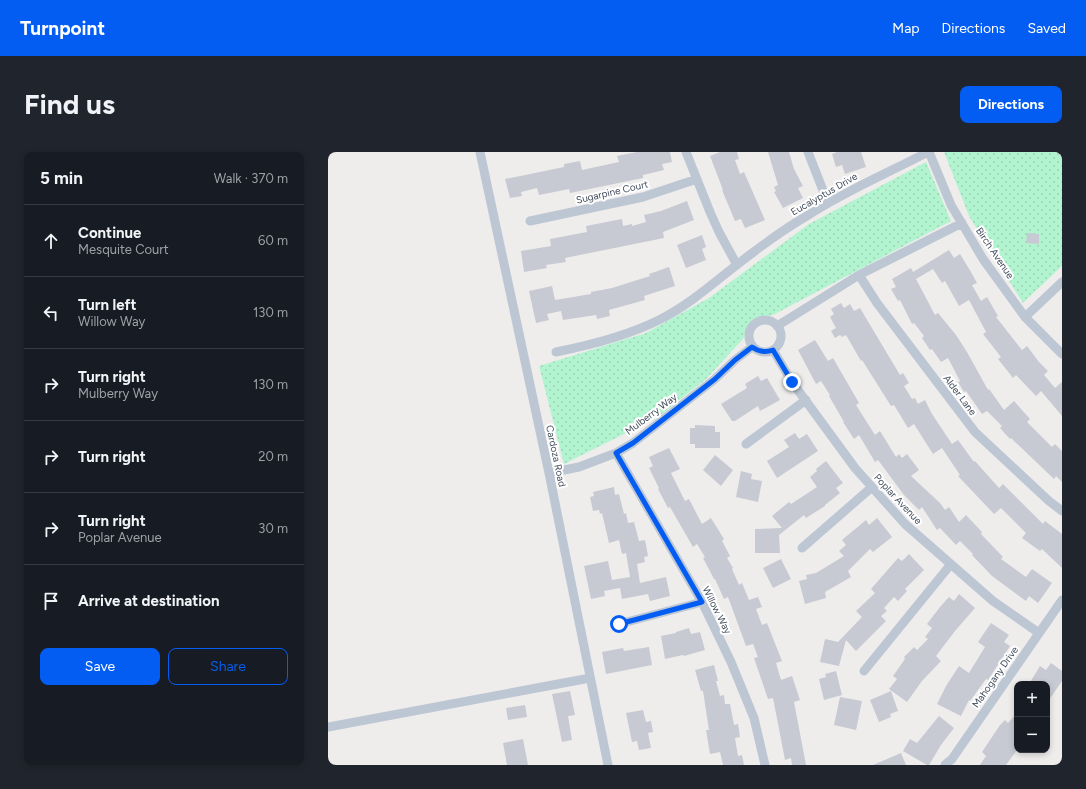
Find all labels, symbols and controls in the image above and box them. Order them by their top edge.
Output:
text: Turnpoint [20,17,105,40]
text: Map [892,20,920,37]
text: Directions [942,20,1005,37]
text: Saved [1027,20,1066,37]
button: Directions [960,86,1062,123]
text: Find us [24,87,115,121]
text: 5 min [40,168,83,188]
street label: Eucalyptus Drive [788,169,860,218]
text: Walk · 370 m [214,171,288,186]
street label: Sugarpine Court [575,177,650,207]
text: Continue [78,224,141,242]
street label: Birch Avenue [973,225,1017,282]
icon: ahead [40,230,62,252]
text: 60 m [258,233,288,248]
text: Mesquite Court [78,242,169,257]
text: Turn left [78,296,136,314]
icon: left [40,302,62,324]
text: 130 m [253,305,288,320]
text: Willow Way [78,314,145,329]
text: Turn right [78,368,146,386]
street label: Alder Lane [941,372,980,418]
route end [783,373,801,391]
icon: right [40,374,62,396]
text: 130 m [253,377,288,392]
text: Mulberry Way [78,386,158,401]
street label: Mulberry Way [623,390,680,438]
street label: Cardoza Road [543,424,569,488]
icon: right [40,446,62,468]
text: Turn right [78,448,146,466]
text: 20 m [258,449,288,464]
street label: Poplar Avenue [871,471,925,527]
text: Turn right [78,512,146,530]
icon: right [40,518,62,540]
text: 30 m [258,521,288,536]
text: Poplar Avenue [78,530,162,545]
street label: Willow Way [699,584,735,637]
icon: arrive [40,590,62,612]
text: Arrive at destination [78,592,219,610]
route start [610,615,628,633]
street label: Mahogany Drive [969,643,1021,710]
button: Save [40,648,160,685]
button: Share [168,648,288,685]
map controls [1014,681,1050,753]
button: + [1014,681,1050,717]
button: − [1014,717,1050,753]

